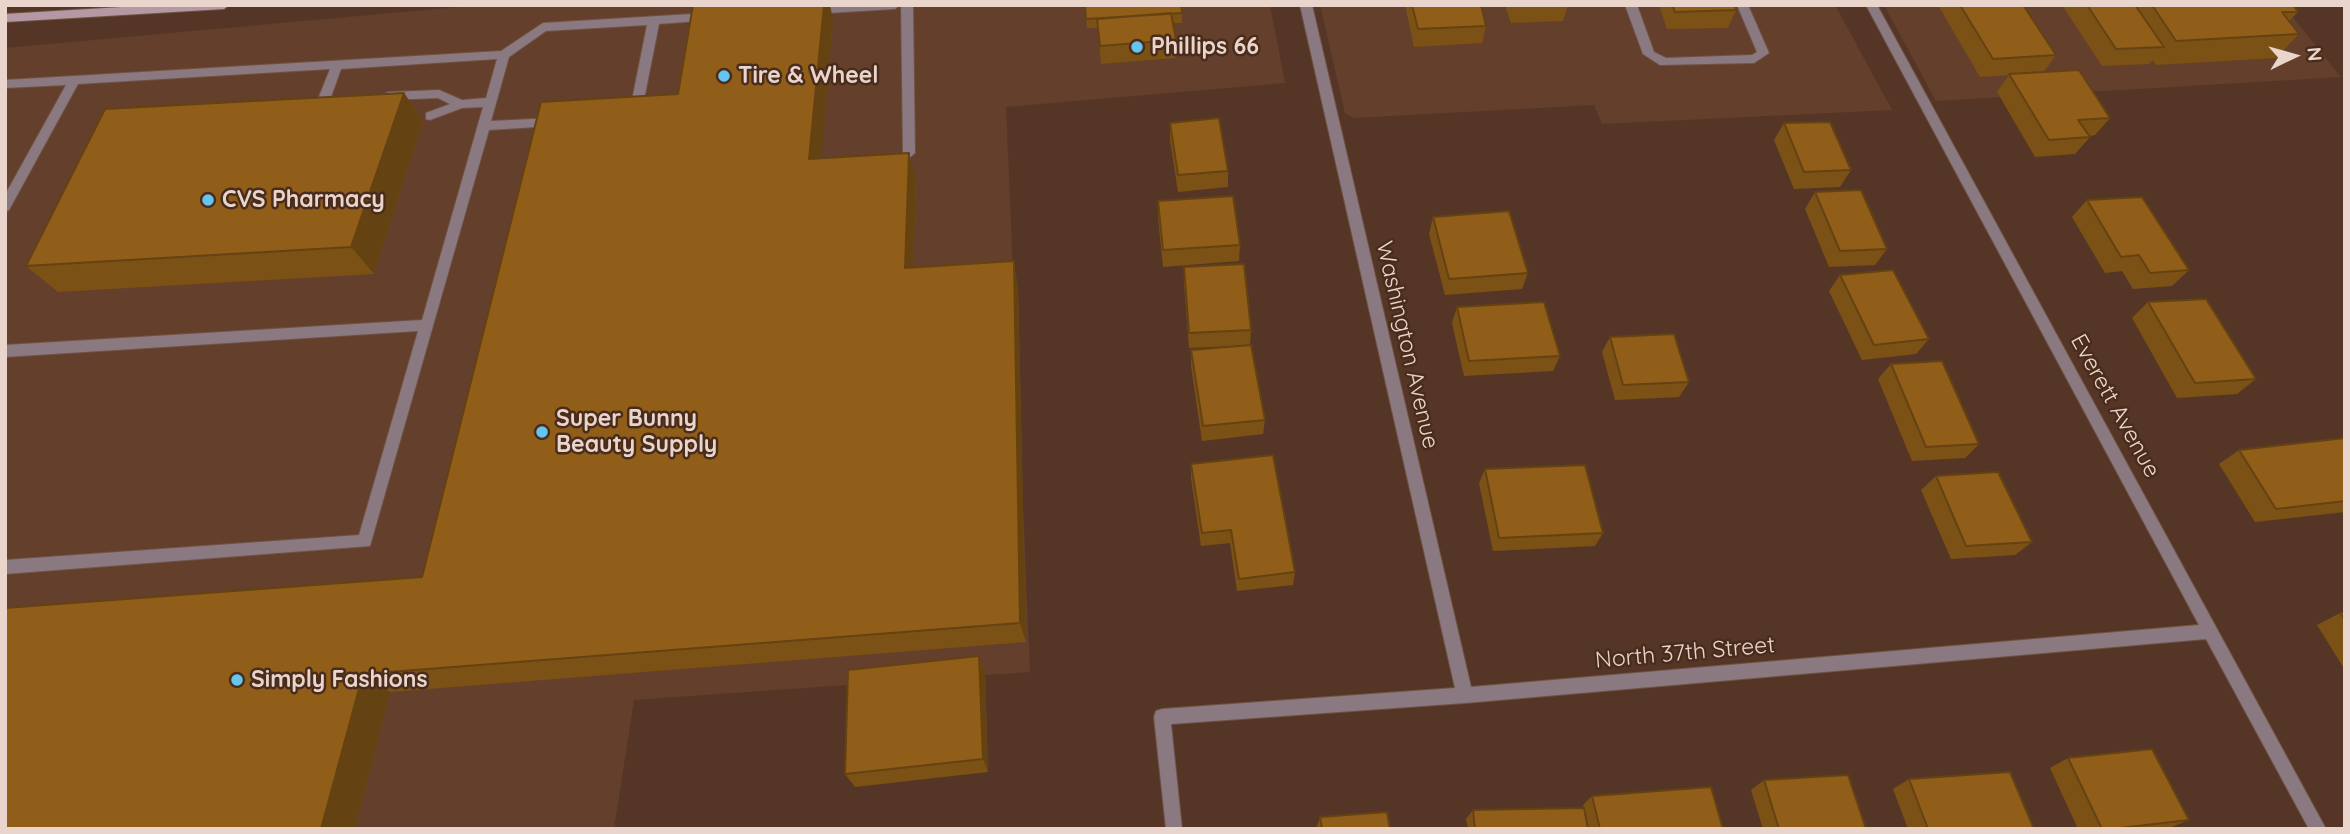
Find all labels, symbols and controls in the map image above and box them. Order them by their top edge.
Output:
north arrow [2259,21,2329,91]
place label: Phillips 66 [1151,33,1259,61]
marker: Phillips 66 [1129,39,1145,55]
text: N [2302,46,2327,62]
place label: Tire & Wheel [738,62,879,90]
marker: Tire & Wheel [716,68,732,84]
place label: CVS Pharmacy [222,186,385,214]
marker: CVS Pharmacy [200,192,216,208]
street label: Washington Avenue [1370,239,1444,451]
street label: Everett Avenue [2064,329,2166,483]
place label: Super Bunny Beauty Supply [556,405,717,459]
marker: Super Bunny Beauty Supply [534,424,550,440]
street label: North 37th Street [1594,631,1776,675]
place label: Simply Fashions [251,666,428,694]
marker: Simply Fashions [229,672,245,688]

